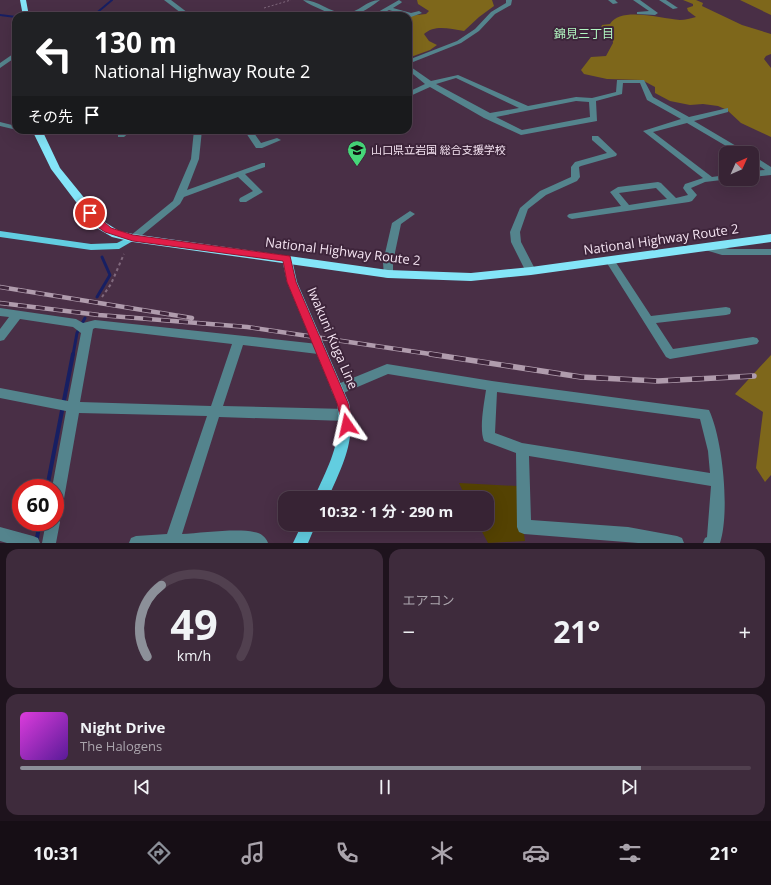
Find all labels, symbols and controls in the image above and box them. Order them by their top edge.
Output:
text: 130 m [94,23,177,61]
district label: 錦見三丁目 [554,25,614,42]
icon: left [28,28,80,80]
text: National Highway Route 2 [94,59,310,83]
icon: arrive [81,104,103,126]
text: その先 [28,106,73,126]
school or university icon: 山口県立岩国 総合支援学校 [346,139,368,167]
place label: 山口県立岩国 総合支援学校 [371,142,506,157]
north arrow [719,146,759,186]
map controls [719,146,759,186]
pin [73,196,107,230]
icon: arrive [79,202,101,224]
street label: National Highway Route 2 [582,219,740,259]
street label: National Highway Route 2 [264,233,422,269]
street label: Iwakuni Kuga Line [303,284,363,392]
position arrow [326,404,368,446]
speed limit sign: 60 [12,479,64,531]
text: 10:32 · 1 分 · 290 m [319,501,453,521]
text: エアコン [403,591,455,609]
text: 49 [170,595,218,651]
text: 21° [553,611,600,652]
text: − [403,616,415,646]
text: + [738,616,751,646]
text: km/h [177,645,212,664]
text: Night Drive [80,717,165,737]
text: The Halogens [80,737,162,755]
icon: previous [131,776,153,798]
icon: pause [374,776,396,798]
icon: next [618,776,640,798]
icon: directions [145,839,173,867]
icon: music [239,839,267,867]
icon: phone [333,839,361,867]
icon: climate [428,839,456,867]
icon: car [522,839,550,867]
icon: filters [616,839,644,867]
text: 10:31 [33,841,79,865]
text: 21° [710,841,738,865]

